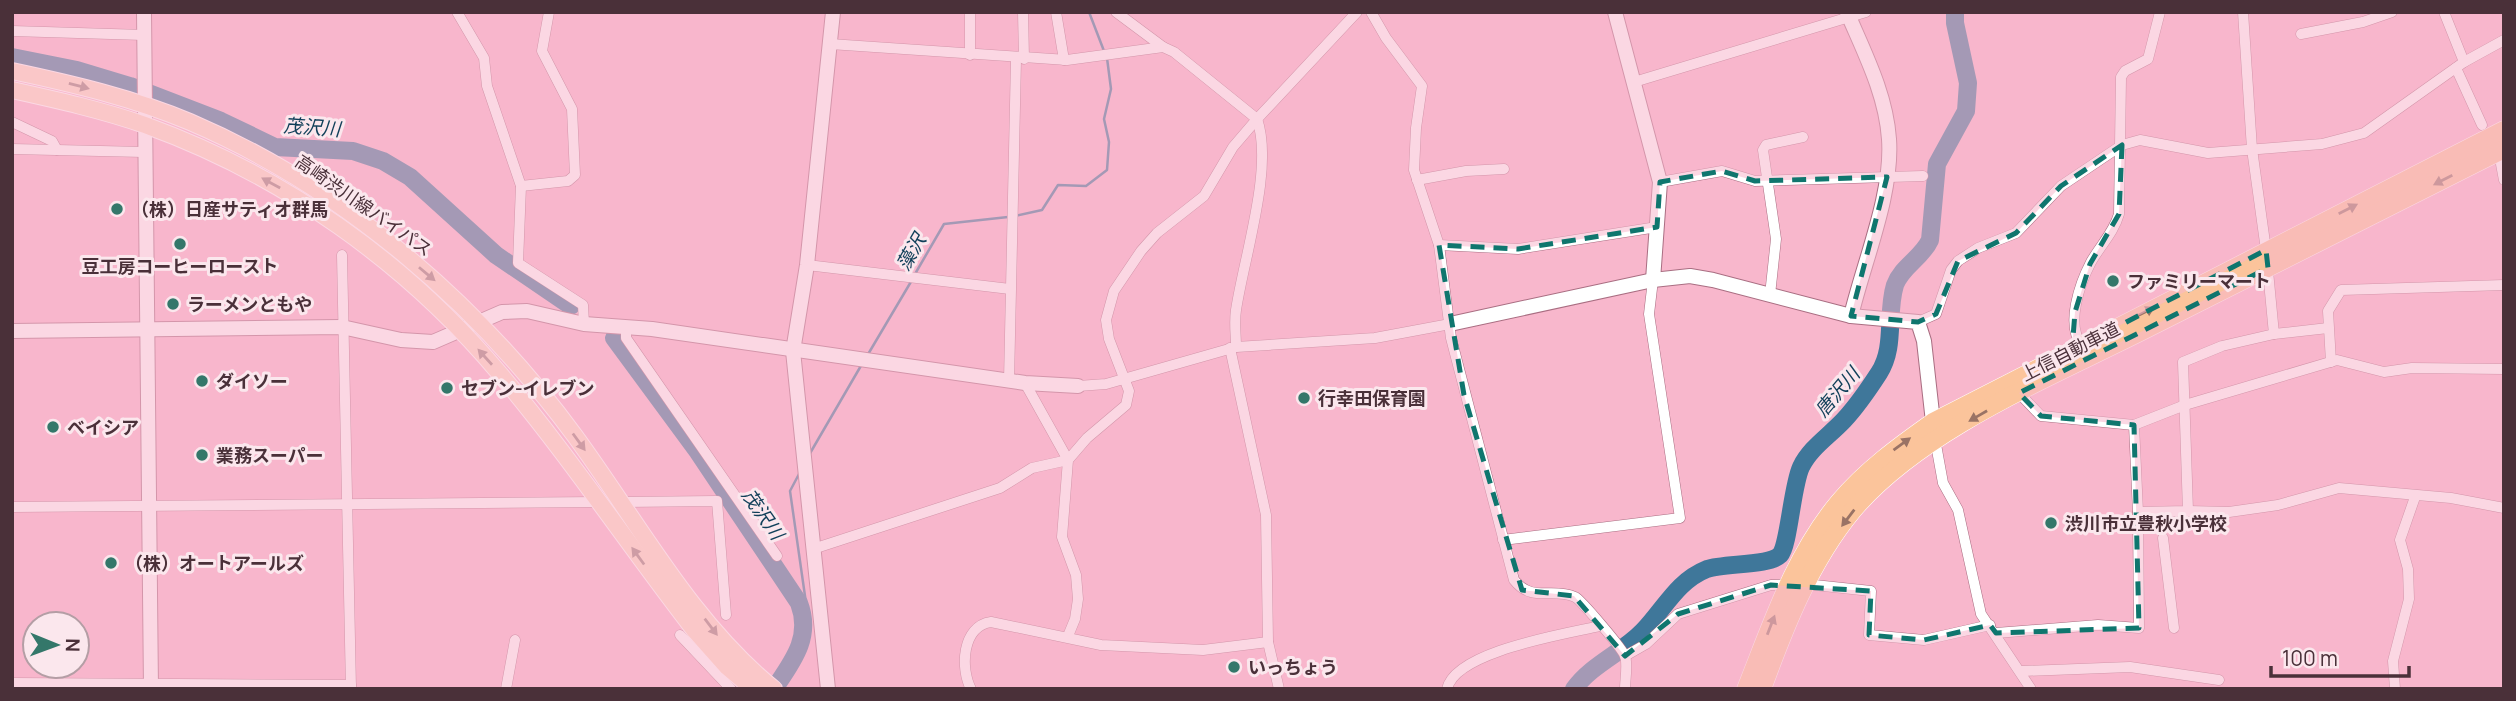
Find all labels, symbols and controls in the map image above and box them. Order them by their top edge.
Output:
one-way arrow [68,81,90,92]
water label: 茂沢川 [283,112,343,142]
street label: 高崎渋川線バイパス [291,149,437,261]
one-way arrow [2433,175,2453,186]
one-way arrow [262,177,281,189]
place label: （株）日産サティオ群馬 [131,197,328,221]
marker: （株）日産サティオ群馬 [109,201,125,217]
one-way arrow [2338,203,2358,214]
water label: 藻沢 [890,226,933,275]
marker: 豆工房コーヒーロースト [172,236,188,252]
place label: 豆工房コーヒーロースト [81,254,279,278]
one-way arrow [418,266,436,282]
place label: ファミリーマート [2127,269,2271,293]
marker: ファミリーマート [2105,273,2121,289]
place label: ラーメンともや [187,292,312,316]
marker: ラーメンともや [165,296,181,312]
one-way arrow [2135,306,2155,318]
street label: 上信自動車道 [2016,316,2124,386]
one-way arrow [477,349,493,366]
water label: 唐沢川 [1809,360,1867,422]
place label: ダイソー [216,369,288,393]
marker: ダイソー [194,373,210,389]
place label: セブン-イレブン [461,376,595,400]
marker: セブン-イレブン [439,380,455,396]
place label: 行幸田保育園 [1318,386,1426,410]
marker: 行幸田保育園 [1296,390,1312,406]
one-way arrow [1968,410,1988,422]
place label: ベイシア [67,415,139,439]
marker: ベイシア [45,419,61,435]
one-way arrow [572,433,586,451]
one-way arrow [1893,437,1911,451]
place label: 業務スーパー [216,443,324,467]
marker: 業務スーパー [194,447,210,463]
water label: 茂沢川 [736,483,791,546]
one-way arrow [1841,509,1855,527]
place label: 渋川市立豊秋小学校 [2065,511,2227,535]
marker: 渋川市立豊秋小学校 [2043,515,2059,531]
one-way arrow [632,547,646,565]
place label: （株）オートアールズ [125,551,304,575]
marker: （株）オートアールズ [103,555,119,571]
north arrow [21,610,91,680]
one-way arrow [1766,615,1777,636]
one-way arrow [704,618,718,636]
scale bar [2271,634,2409,678]
text: N [60,638,86,652]
text: 100 m [2282,644,2338,672]
place label: いっちょう [1248,655,1338,679]
marker: いっちょう [1226,659,1242,675]

